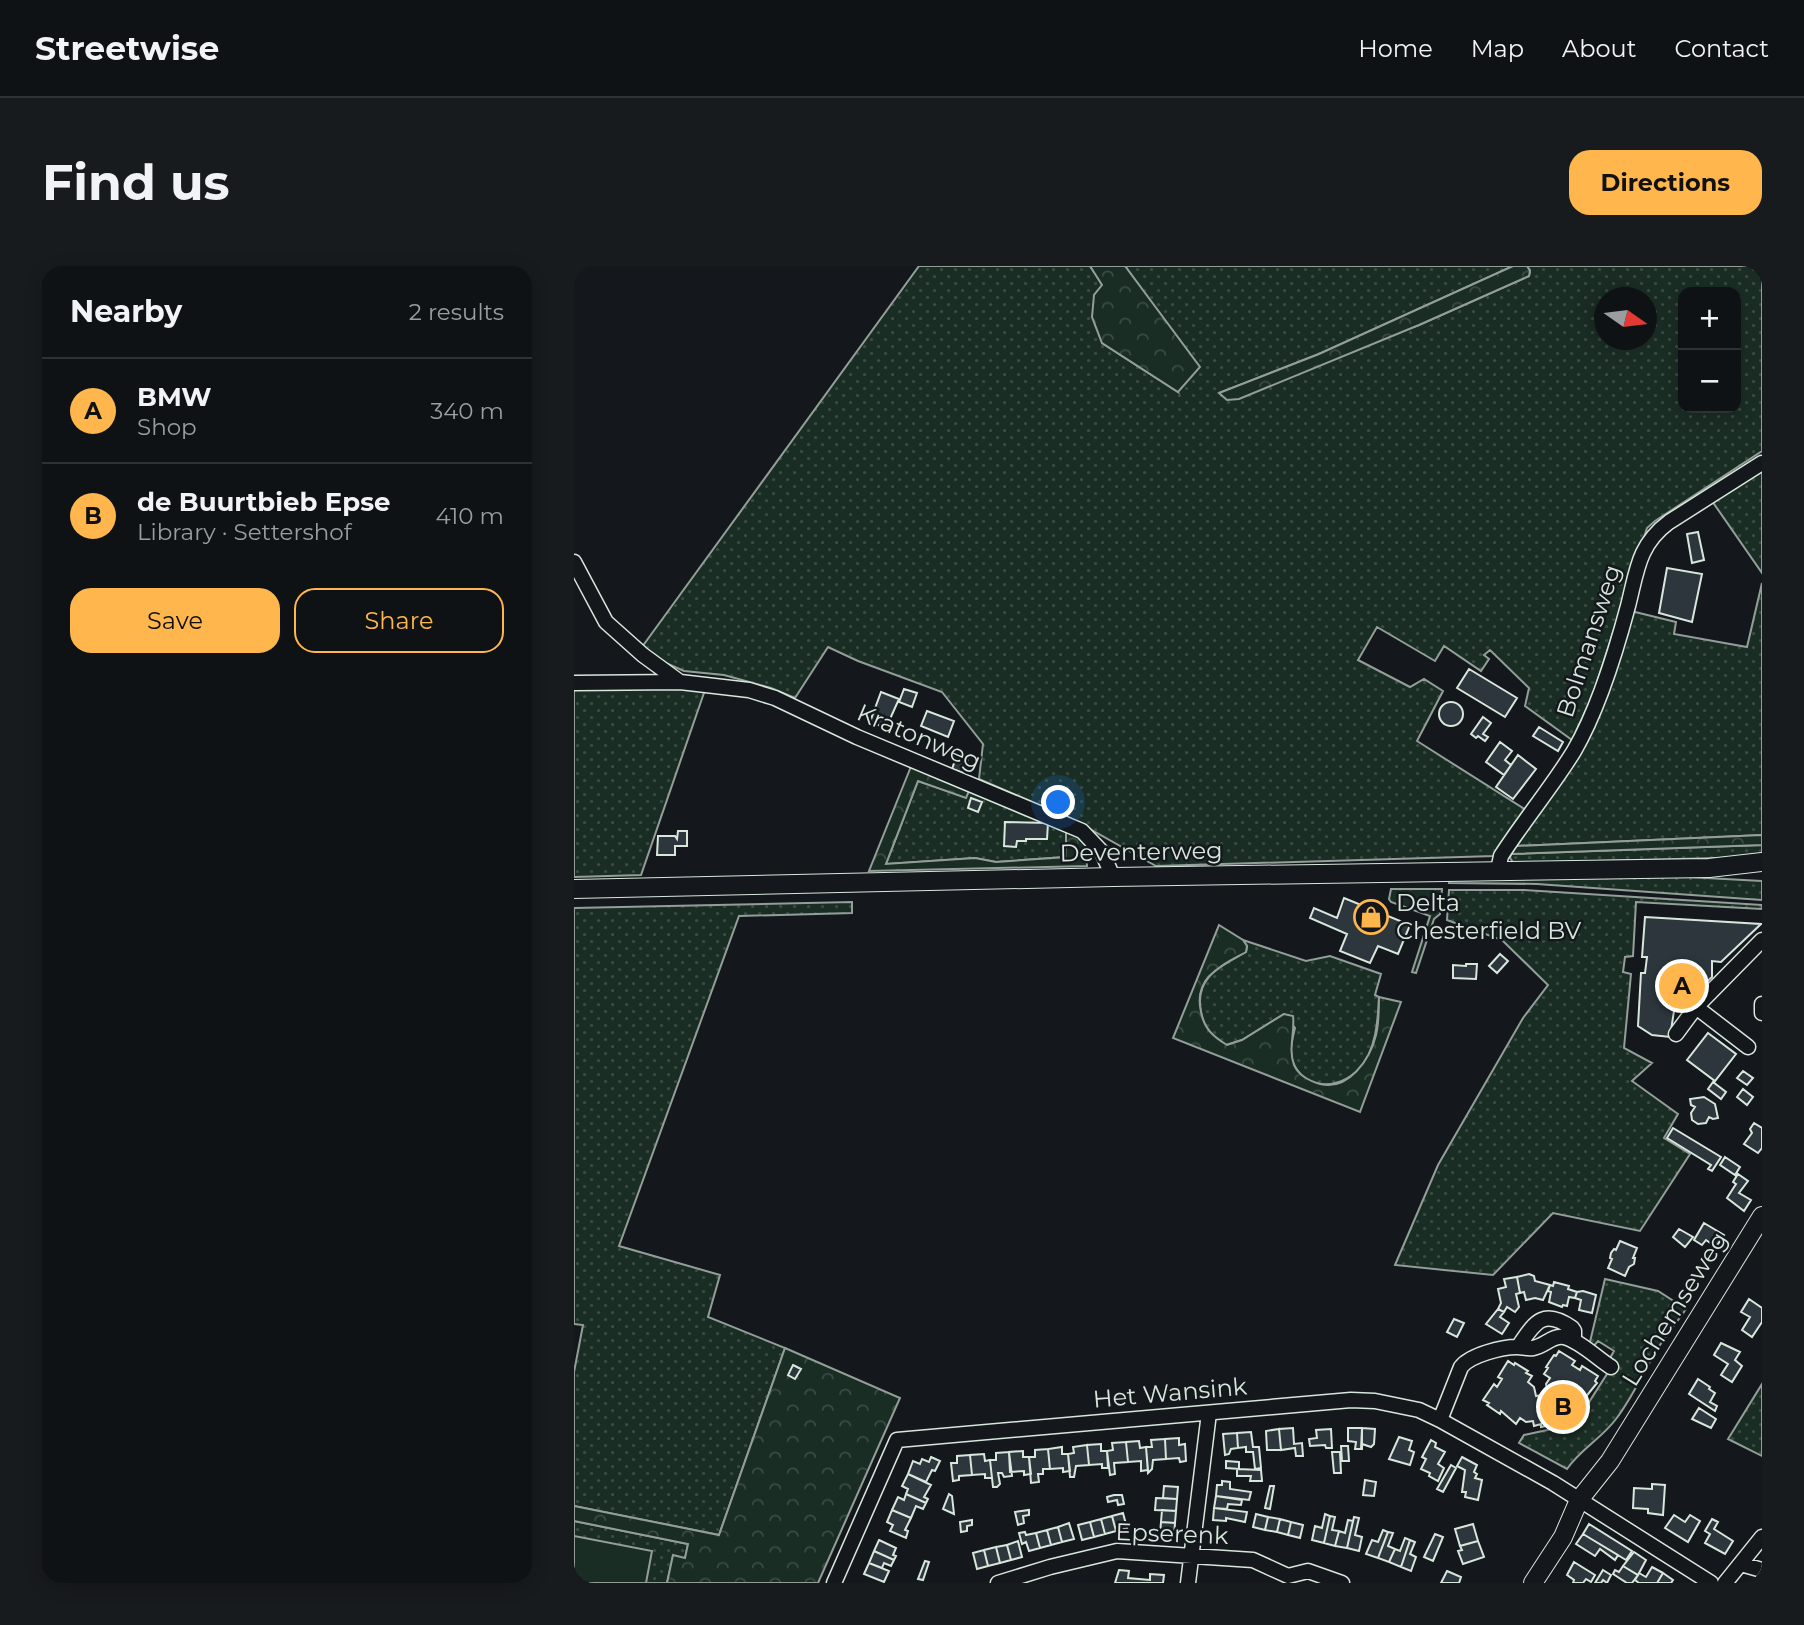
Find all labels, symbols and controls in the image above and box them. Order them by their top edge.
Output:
text: Streetwise [35,28,219,68]
text: Home [1358,34,1433,63]
text: Map [1471,34,1524,63]
text: About [1562,34,1636,63]
text: Contact [1674,34,1769,63]
button: Directions [1569,150,1762,215]
text: Find us [42,153,230,212]
north arrow [1594,287,1657,350]
map controls [1678,287,1741,413]
button: + [1678,287,1741,350]
text: Nearby [70,293,182,330]
text: 2 results [409,298,504,326]
button: − [1678,350,1741,413]
text: BMW [137,381,212,413]
text: A [84,397,102,425]
text: 340 m [430,397,504,425]
text: Shop [137,413,197,441]
text: de Buurtbieb Epse [137,486,390,518]
text: B [84,502,102,530]
text: 410 m [435,502,504,530]
text: Library · Settershof [137,518,352,546]
street label: Bolmansweg [1550,561,1627,721]
button: Save [70,588,280,653]
button: Share [294,588,504,653]
street label: Kratonweg [853,697,985,776]
your location [1041,785,1075,819]
street label: Deventerweg [1059,836,1223,867]
place label: Delta Chesterfield BV [1396,888,1582,945]
shop icon: Delta Chesterfield BV [1352,898,1390,936]
pin: A [1659,960,1705,1012]
street label: Lochemseweg [1616,1226,1734,1391]
street label: Het Wansink [1092,1371,1249,1414]
pin: B [1540,1381,1586,1433]
street label: Epserenk [1115,1517,1230,1550]

